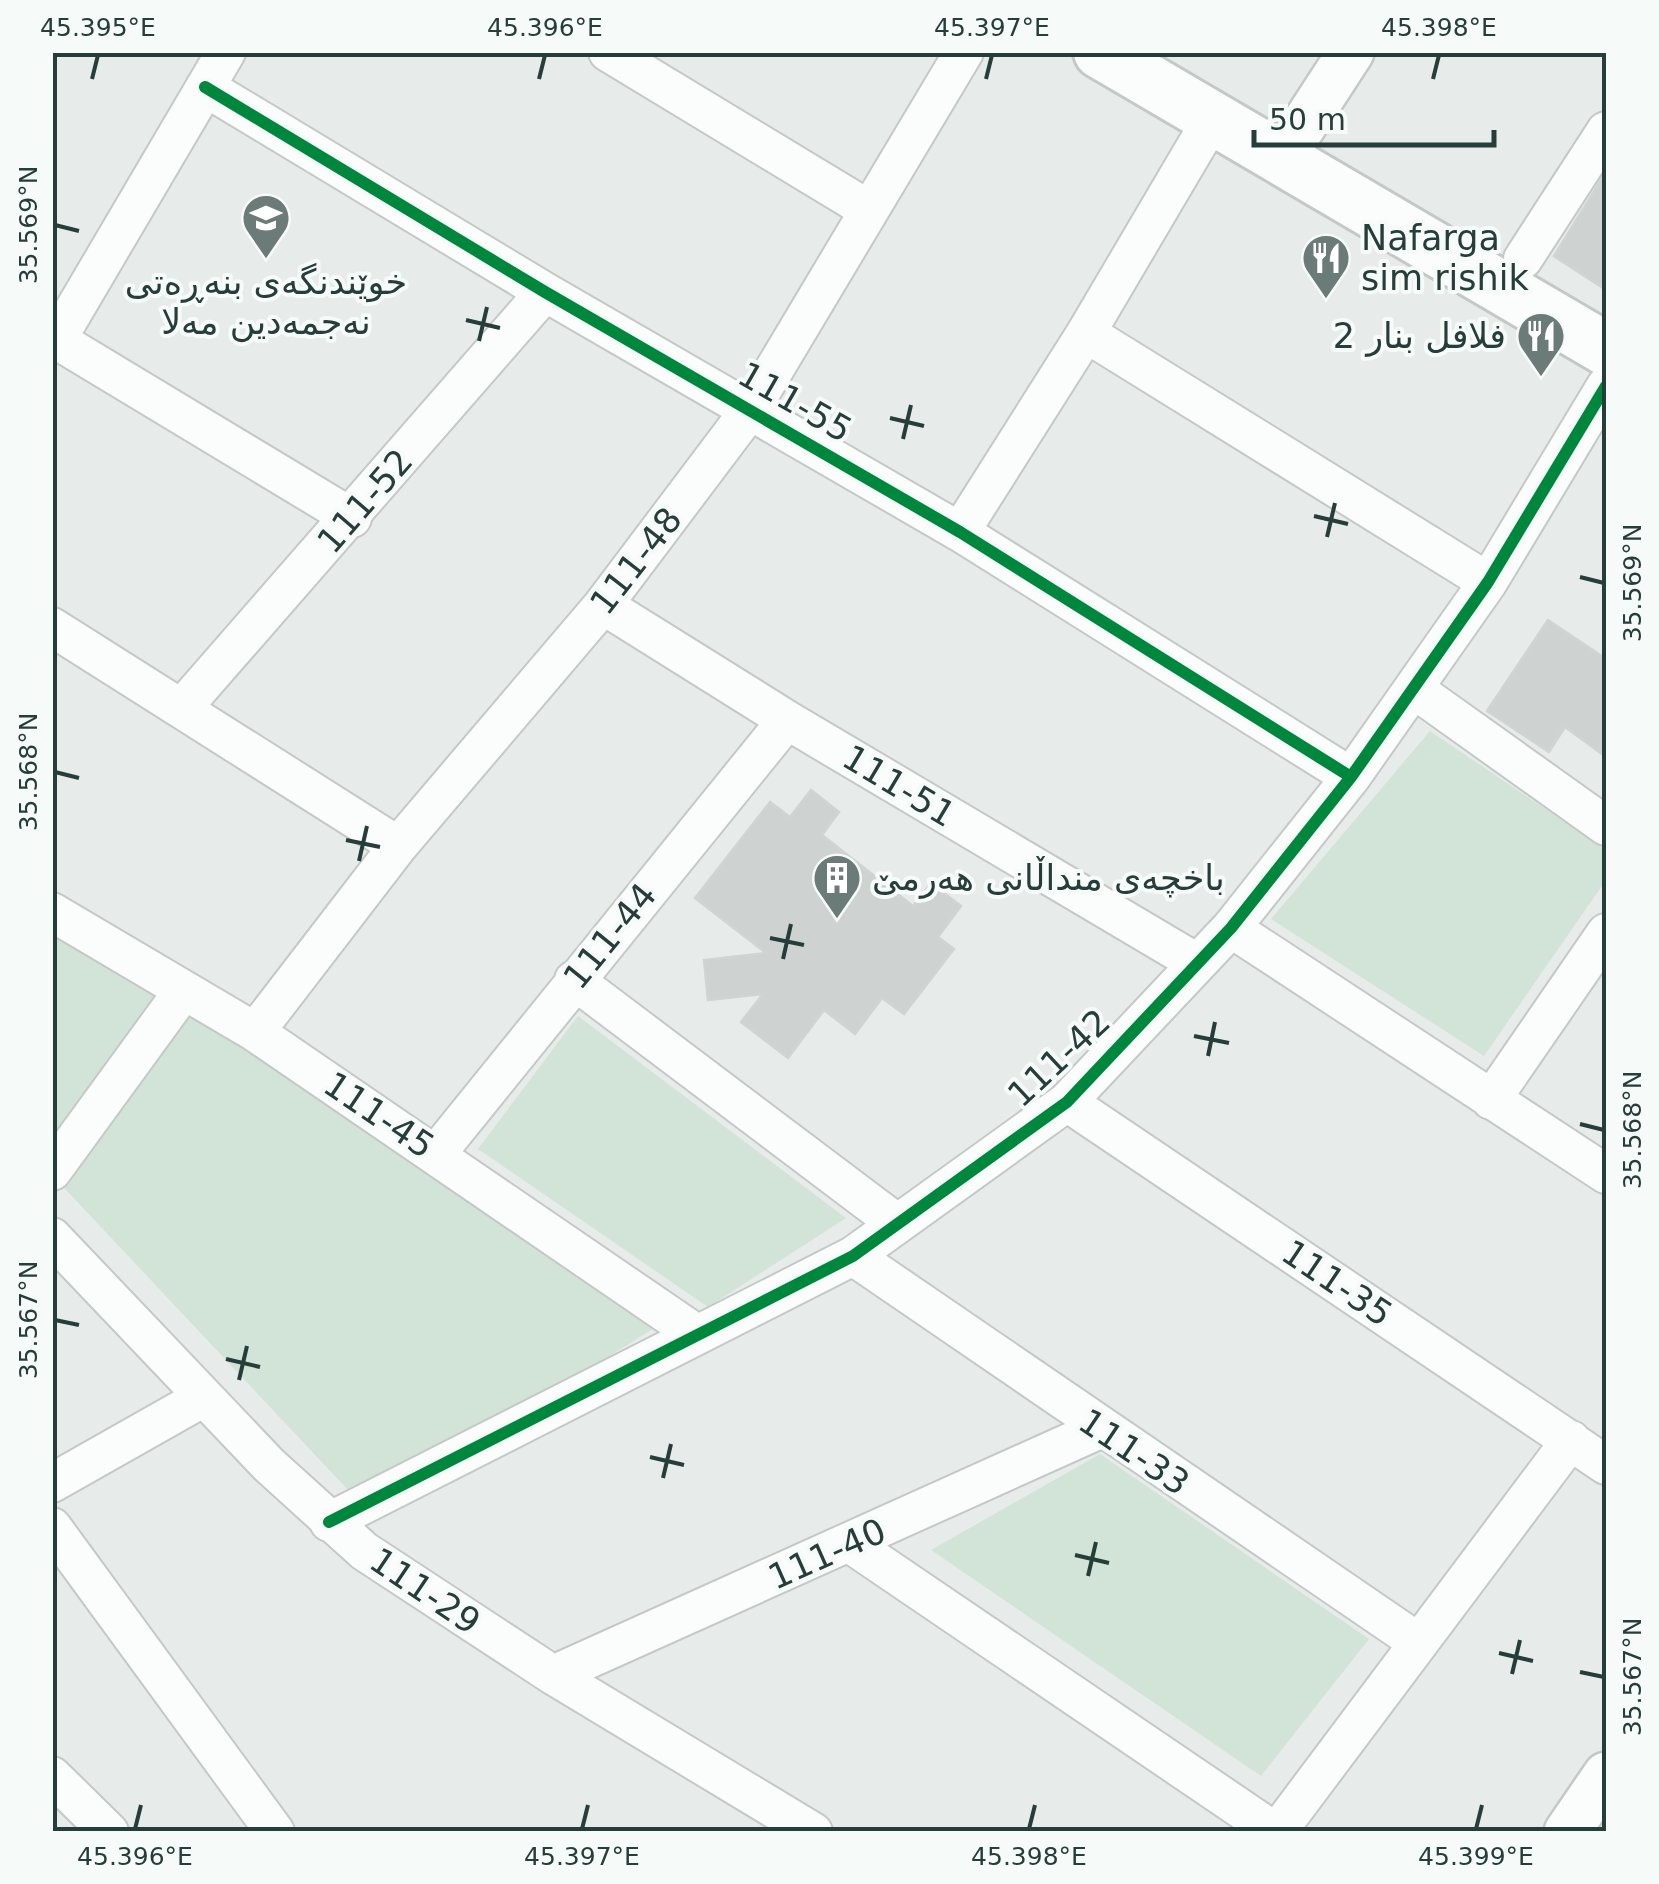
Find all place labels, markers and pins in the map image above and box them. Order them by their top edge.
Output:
school or university icon: خوێندنگەی بنەڕەتی نەجمەدین مەلا [240,192,292,260]
place label: Nafarga sim rishik [1361,218,1529,298]
restaurant icon: Nafarga sim rishik [1300,232,1352,300]
place label: خوێندنگەی بنەڕەتی نەجمەدین مەلا [125,262,407,343]
restaurant icon: فلافل بنار 2 [1515,310,1567,378]
place label: فلافل بنار 2 [1333,316,1506,357]
building icon: باخچەی منداڵانی هەرمێ [811,852,863,920]
place label: باخچەی منداڵانی هەرمێ [872,856,1225,899]

